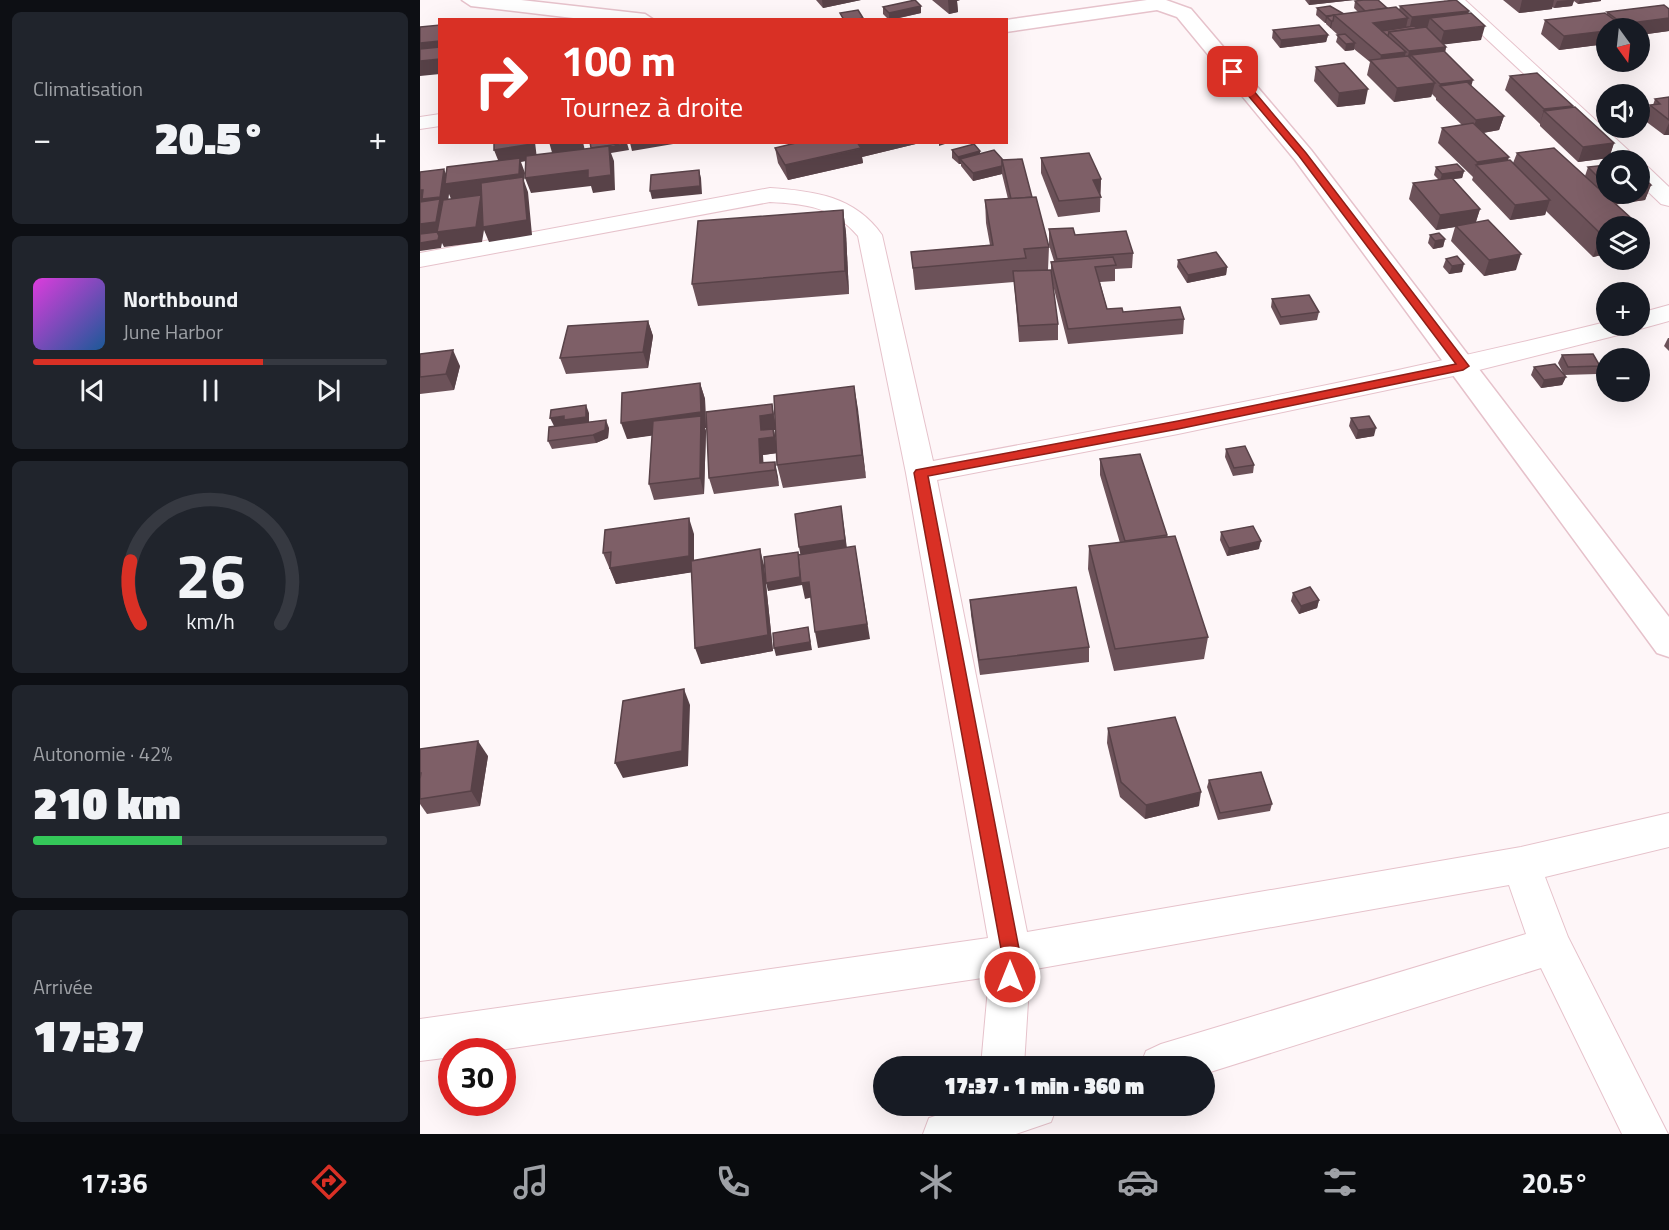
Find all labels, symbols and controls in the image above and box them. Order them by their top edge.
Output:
north arrow [1596,18,1650,72]
map controls [1596,18,1650,402]
text: 100 m [561,28,676,92]
icon: right [462,42,540,120]
pin [1207,46,1258,97]
icon: arrive [1216,55,1249,88]
text: Climatisation [33,73,143,104]
button: sound [1596,84,1650,138]
text: Tournez à droite [561,86,743,127]
text: 20.5° [154,103,266,171]
text: − [33,113,51,163]
text: + [369,113,387,163]
button: search [1596,150,1650,204]
button: layers [1596,216,1650,270]
text: Northbound [123,282,238,316]
button: + [1596,282,1650,336]
text: June Harbor [123,316,223,347]
button: − [1596,348,1650,402]
icon: previous [76,374,109,407]
icon: pause [194,374,227,407]
icon: next [312,374,345,407]
text: 26 [175,527,245,622]
text: km/h [186,605,234,637]
text: Autonomie · 42% [33,738,172,769]
text: 210 km [33,768,181,836]
position arrow [978,945,1042,1009]
text: Arrivée [33,971,93,1002]
text: 17:37 [33,1001,145,1069]
speed limit sign: 30 [438,1038,516,1116]
text: 17:37 · 1 min · 360 m [944,1069,1144,1103]
icon: directions [308,1161,350,1203]
icon: music [510,1161,552,1203]
icon: phone [712,1161,754,1203]
icon: climate [915,1161,957,1203]
icon: car [1117,1161,1159,1203]
icon: filters [1319,1161,1361,1203]
text: 17:36 [80,1162,148,1203]
text: 20.5° [1521,1162,1589,1203]

